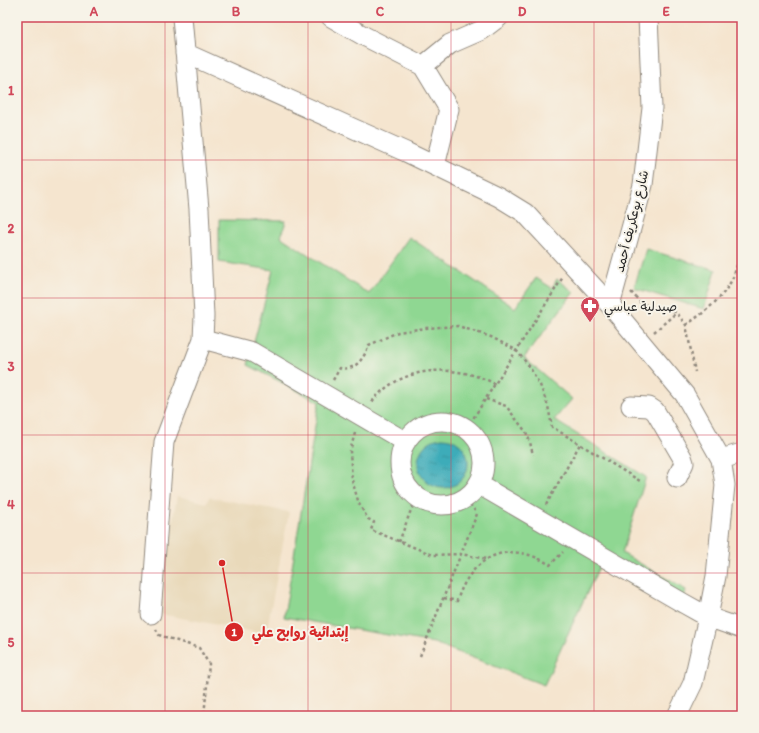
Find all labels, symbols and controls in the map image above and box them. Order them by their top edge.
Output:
text: A [89,4,99,19]
text: B [232,4,241,19]
text: C [376,4,385,19]
text: D [518,4,527,19]
text: E [662,4,670,19]
text: 1 [8,83,14,98]
street label: شارع بوعكريف أحمد [612,169,653,274]
text: 2 [8,221,15,236]
pharmacy icon: صيدلية عباسي [579,295,601,323]
place label: صيدلية عباسي [604,299,677,318]
text: 3 [7,359,15,374]
text: 4 [7,497,15,512]
callout: إبتدائية روابح علي [224,619,356,645]
text: إبتدائية روابح علي [252,624,349,645]
text: 1 [231,625,237,639]
text: 5 [8,635,15,650]

